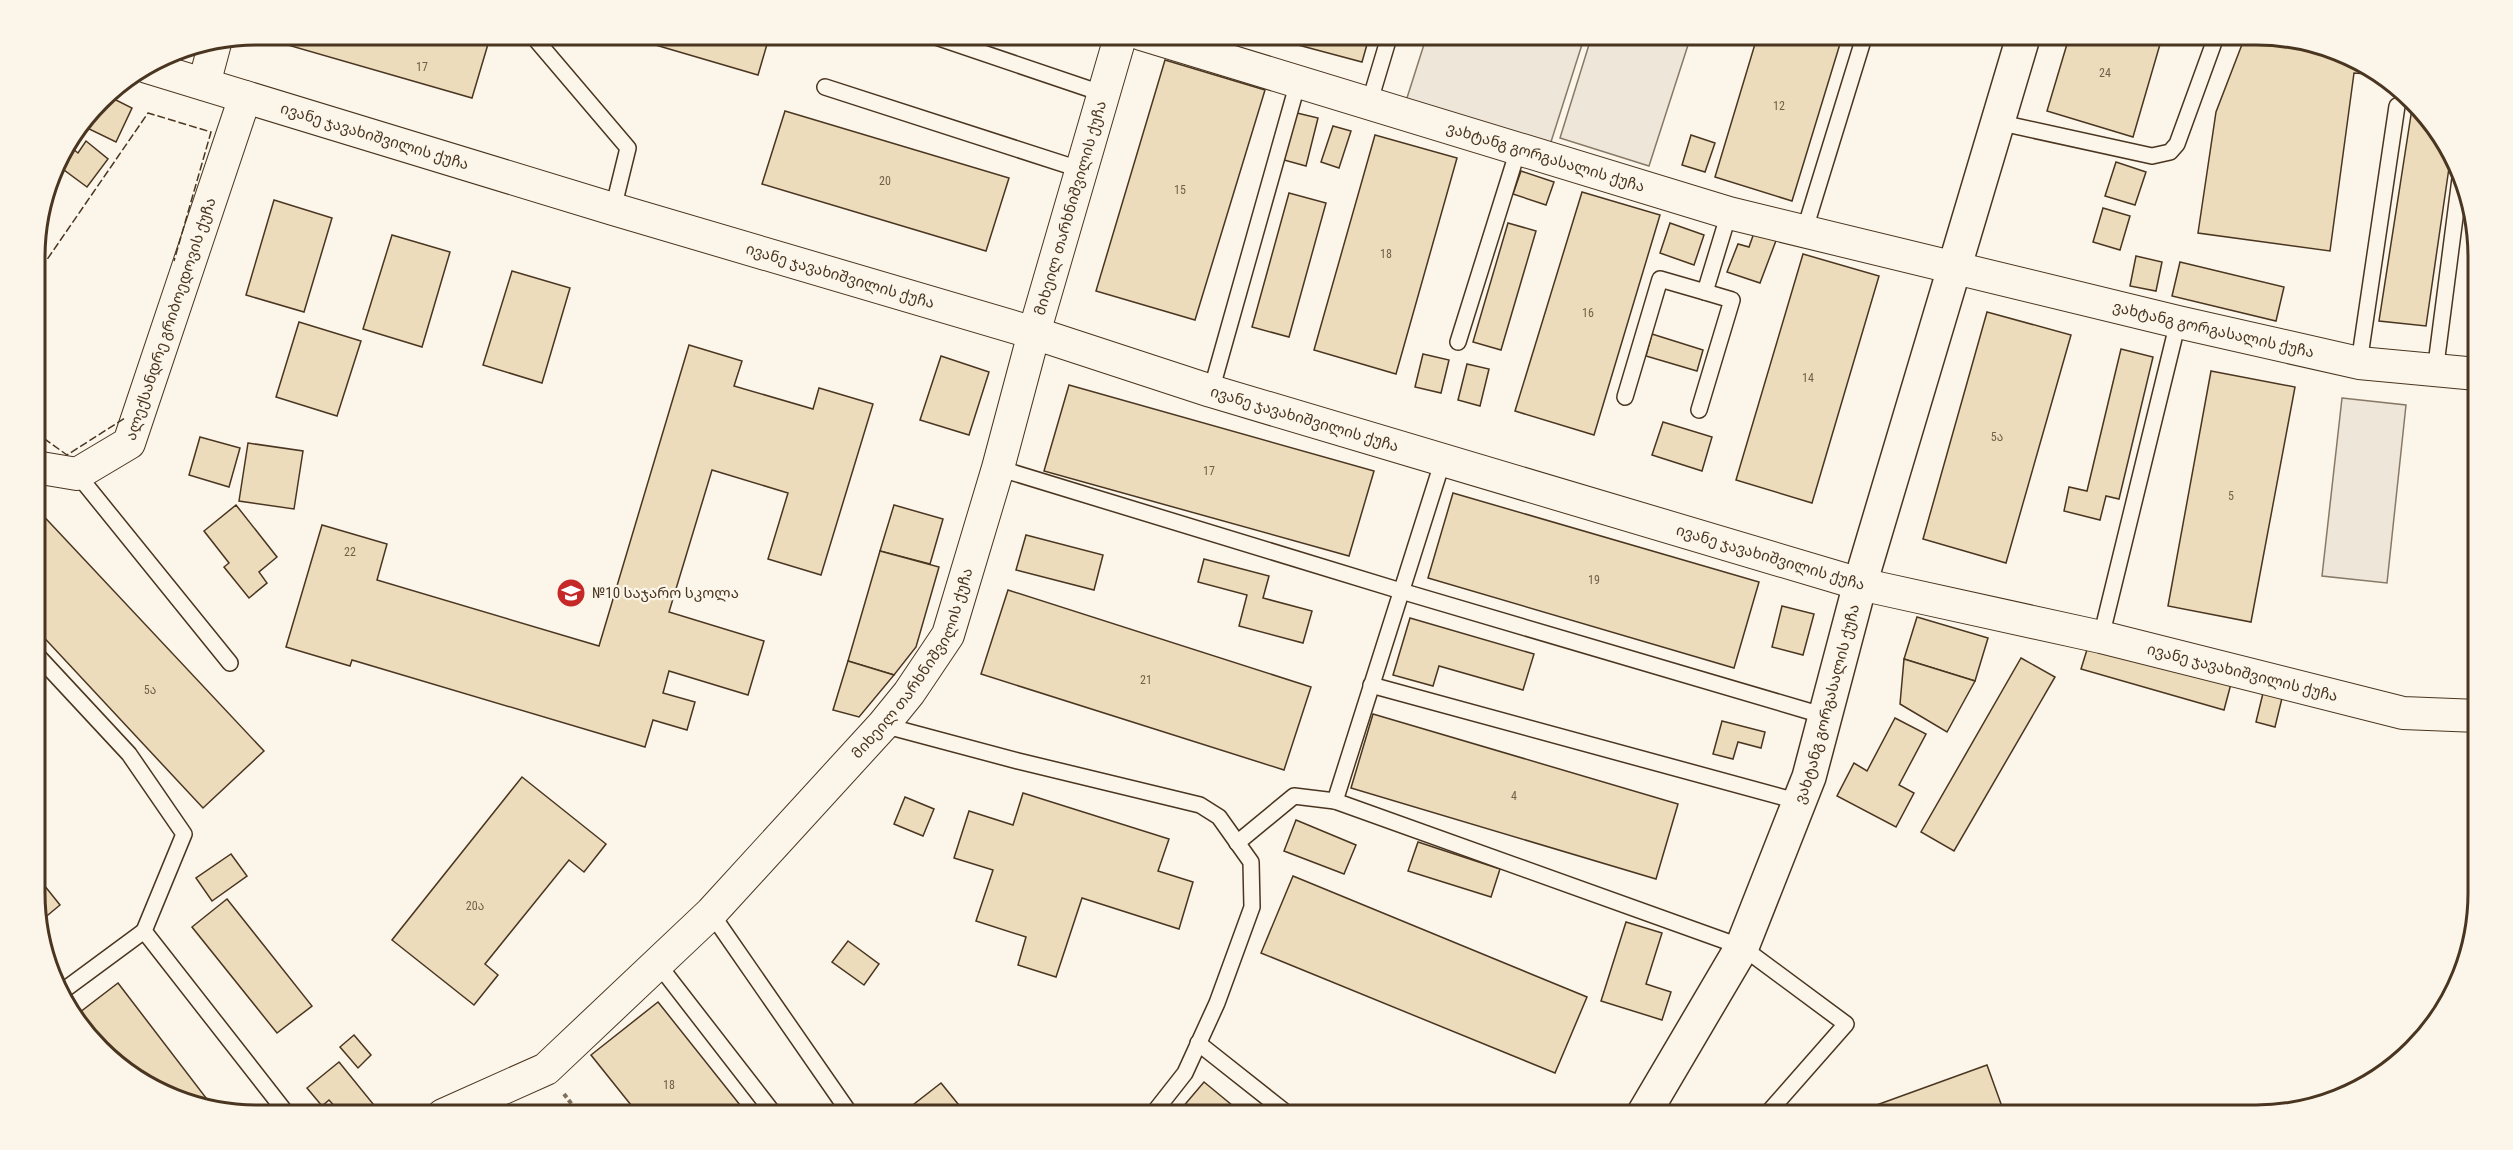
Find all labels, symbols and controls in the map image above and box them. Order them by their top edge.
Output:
house number: 17 [416,60,428,74]
house number: 24 [2099,66,2111,80]
street label: ივანე ჯავახიშვილის ქუჩა [278,99,471,174]
street label: მიხეილ თარხნიშვილის ქუჩა [1031,99,1110,317]
house number: 12 [1773,99,1785,113]
street label: ვახტანგ გორგასალის ქუჩა [1444,119,1647,196]
house number: 20 [879,174,891,188]
house number: 15 [1174,183,1186,197]
street label: ალექსანდრე გრიბოედოვის ქუჩა [122,195,220,443]
street label: ივანე ჯავახიშვილის ქუჩა [744,240,937,312]
house number: 18 [1380,247,1392,261]
street label: ვახტანგ გორგასალის ქუჩა [2111,298,2316,362]
house number: 16 [1582,306,1594,320]
house number: 14 [1802,371,1814,385]
street label: ივანე ჯავახიშვილის ქუჩა [1208,382,1401,455]
house number: 5ა [1991,430,2003,444]
house number: 17 [1203,464,1215,478]
house number: 5 [2228,489,2234,503]
street label: ივანე ჯავახიშვილის ქუჩა [1674,521,1866,594]
house number: 22 [344,545,356,559]
street label: მიხეილ თარხნიშვილის ქუჩა [848,566,977,762]
house number: 19 [1588,573,1600,587]
school or university icon: №10 საჯარო სკოლა [555,577,587,609]
place label: №10 საჯარო სკოლა [592,584,739,602]
street label: ვახტანგ გორგასალის ქუჩა [1790,602,1863,806]
street label: ივანე ჯავახიშვილის ქუჩა [2145,640,2340,705]
house number: 21 [1140,673,1152,687]
house number: 5ა [144,683,156,697]
house number: 4 [1511,789,1517,803]
house number: 20ა [466,899,484,913]
house number: 18 [663,1078,675,1092]

